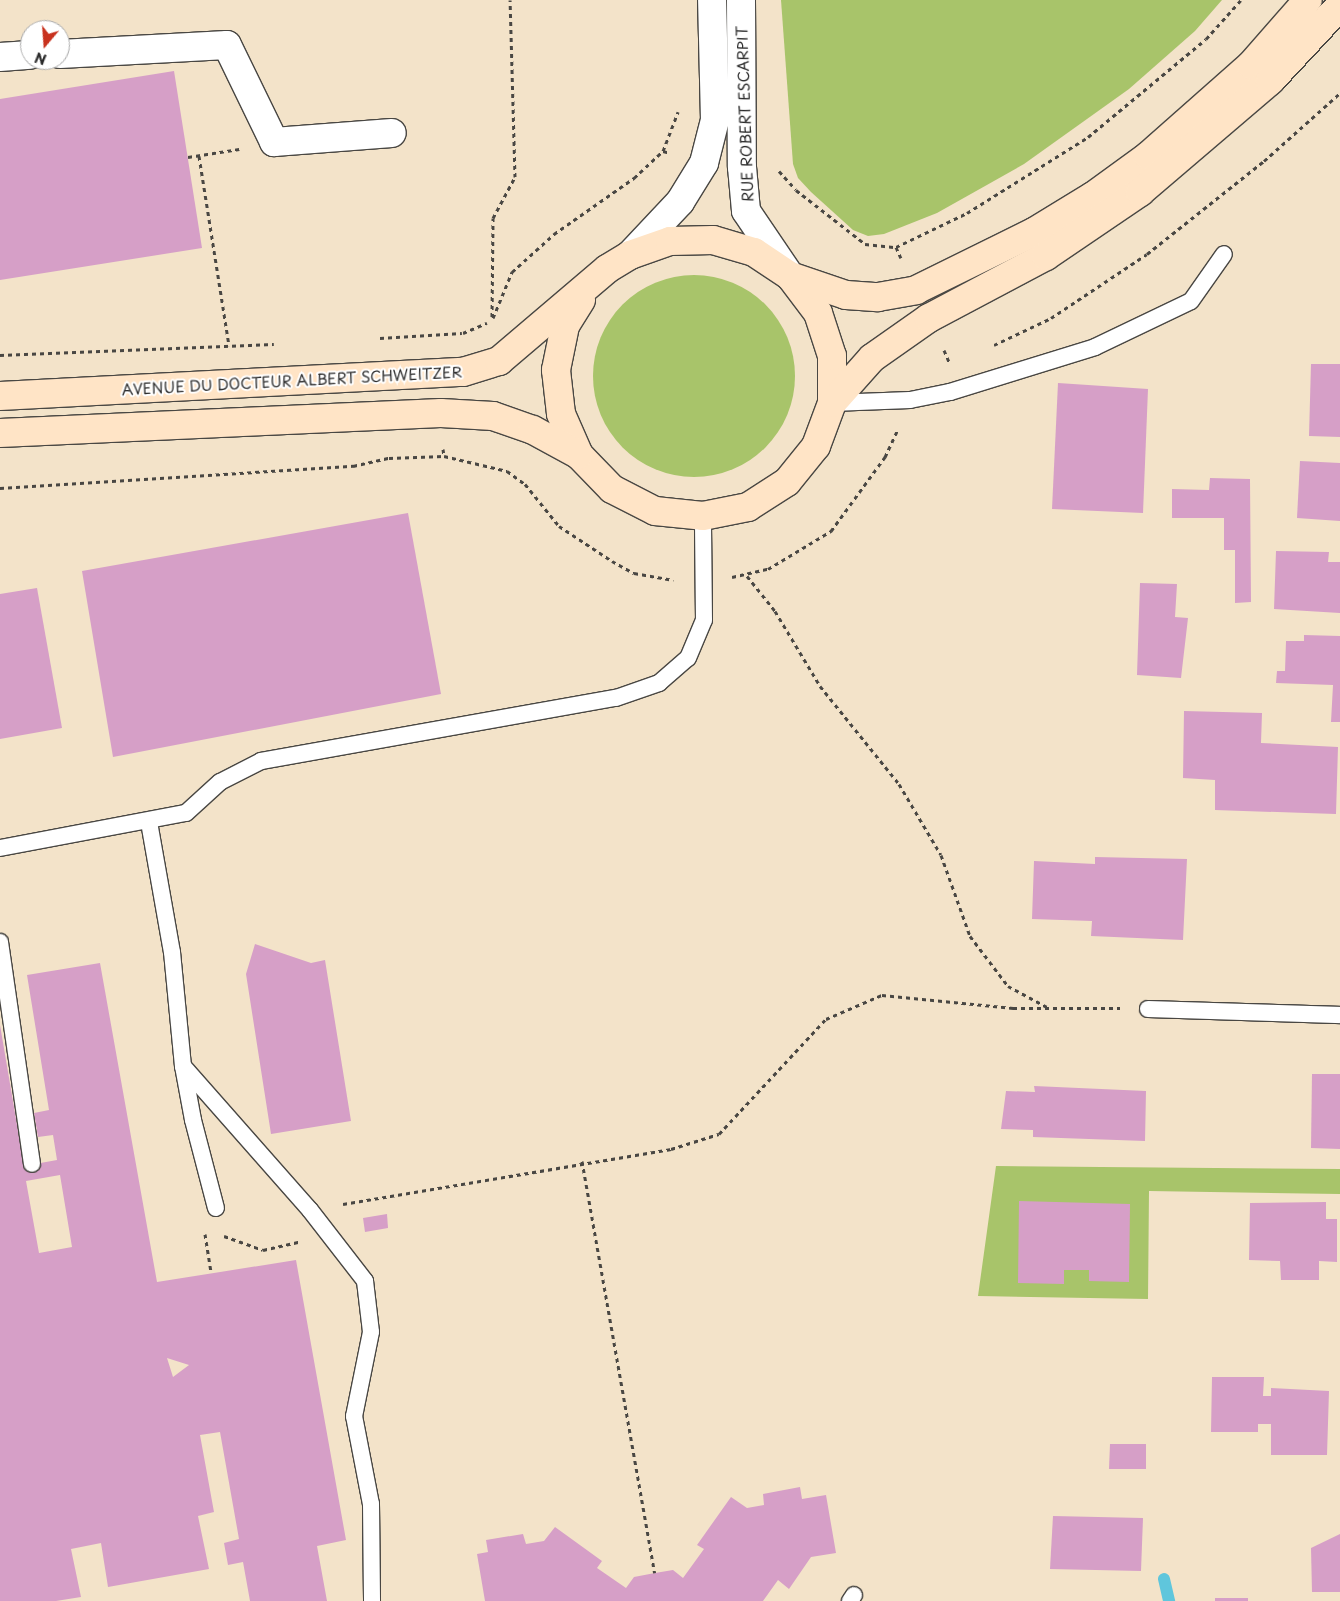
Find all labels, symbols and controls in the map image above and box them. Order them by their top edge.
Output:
north arrow [20,20,70,70]
street label: RUE ROBERT ESCARPIT [732,24,756,204]
text: N [32,47,49,70]
street label: AVENUE DU DOCTEUR ALBERT SCHWEITZER [120,362,464,398]

